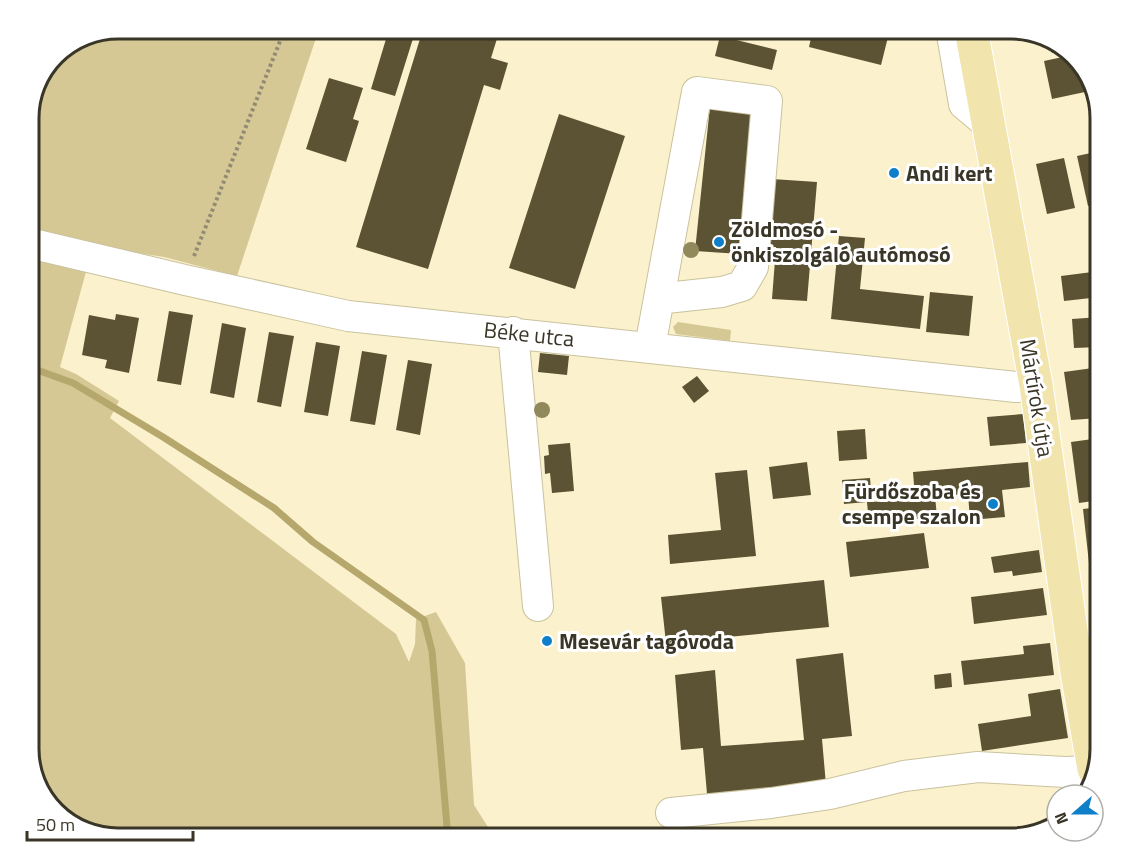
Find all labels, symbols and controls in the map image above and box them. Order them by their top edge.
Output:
place label: Andi kert [906,156,993,190]
marker: Andi kert [887,166,901,180]
place label: Zöldmosó - önkiszolgáló autómosó [731,212,951,271]
marker: Zöldmosó - önkiszolgáló autómosó [712,235,726,249]
street label: Béke utca [482,312,576,356]
street label: Mártírok útja [1011,336,1063,460]
place label: Fürdőszoba és csempe szalon [842,474,981,533]
marker: Fürdőszoba és csempe szalon [986,497,1000,511]
place label: Mesevár tagóvoda [559,624,734,658]
marker: Mesevár tagóvoda [540,634,554,648]
north arrow [1045,783,1105,843]
scale bar [27,804,194,842]
text: N [1048,809,1074,828]
text: 50 m [36,811,75,838]

